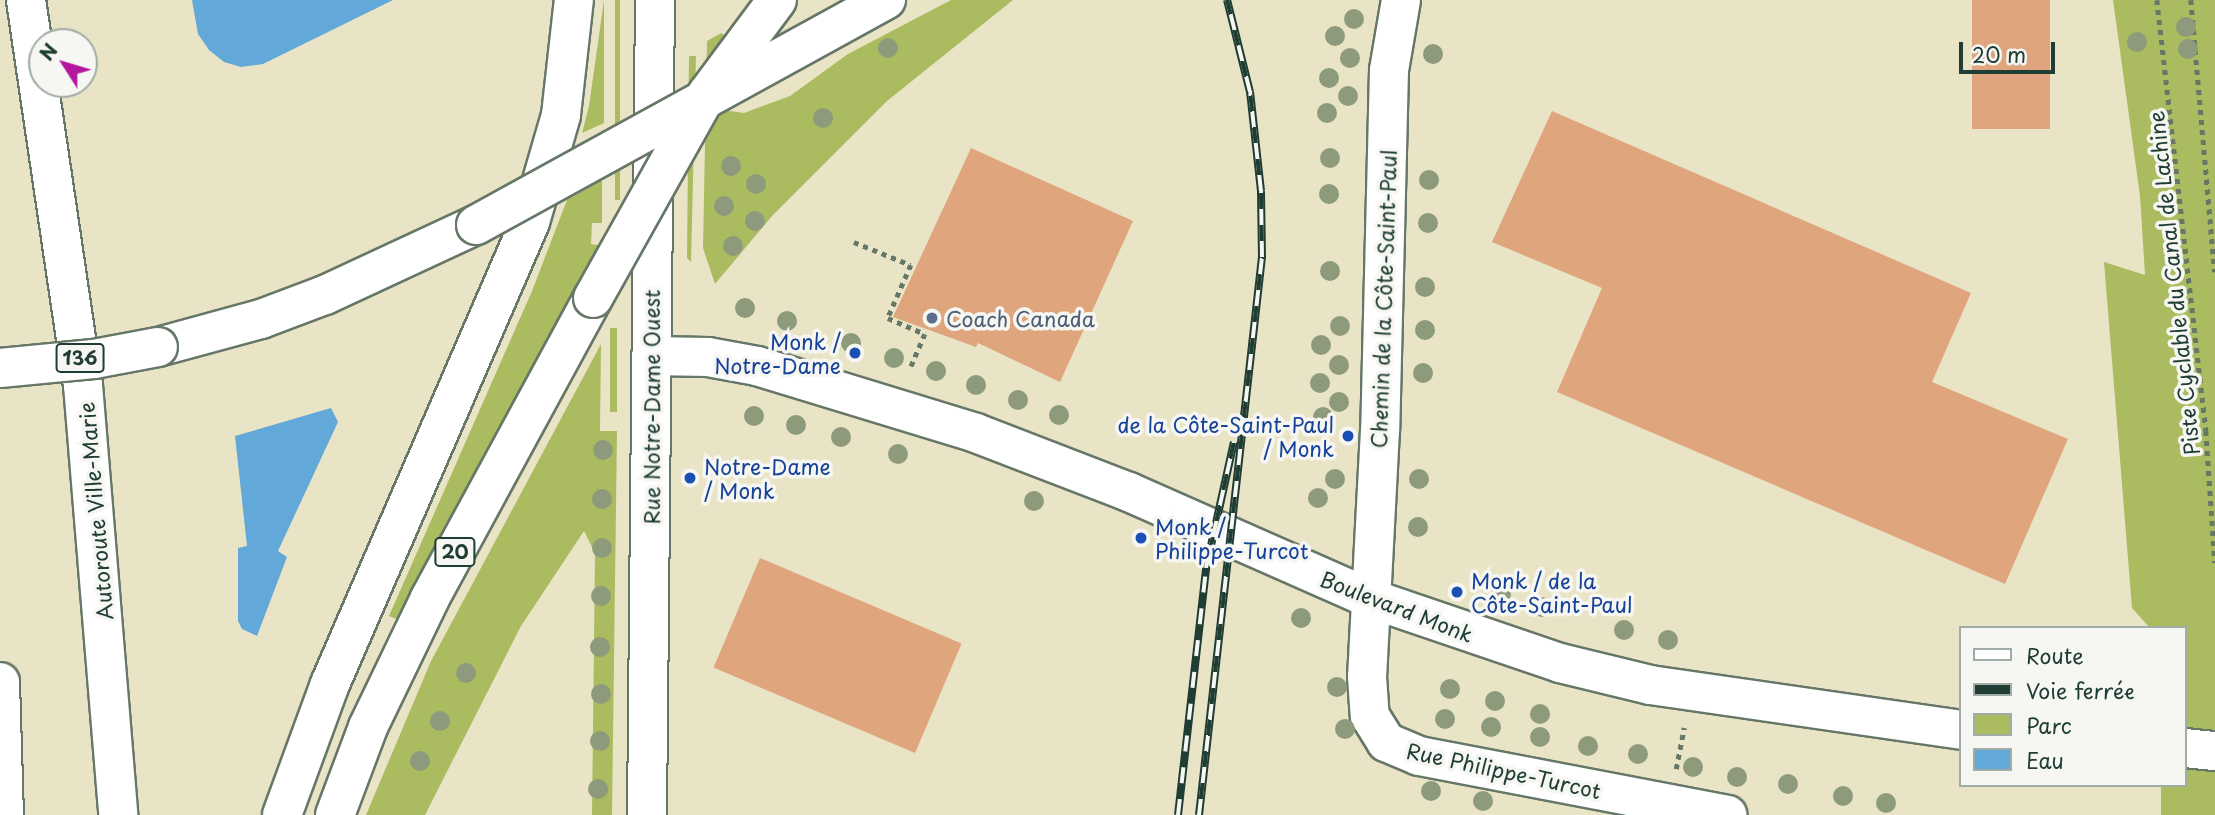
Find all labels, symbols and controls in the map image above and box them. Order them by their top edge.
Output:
north arrow [28,28,98,98]
scale bar [1963,28,2059,72]
text: N [32,37,64,66]
text: 20 m [1972,38,2026,70]
street label: Piste Cyclable du Canal de Lachine [2142,107,2204,459]
street label: Chemin de la Côte-Saint-Paul [1365,149,1401,449]
street label: Rue Notre-Dame Ouest [638,288,664,526]
place label: Coach Canada [946,305,1096,331]
marker: Coach Canada [924,310,940,326]
place label: Monk / Notre-Dame [714,328,841,378]
road number: 136 [56,342,104,374]
marker: Monk / Notre-Dame [847,345,863,361]
street label: Autoroute Ville-Marie [73,400,117,622]
place label: de la Côte-Saint-Paul / Monk [1117,411,1334,461]
marker: de la Côte-Saint-Paul / Monk [1340,428,1356,444]
place label: Notre-Dame / Monk [704,453,831,503]
marker: Notre-Dame / Monk [682,470,698,486]
place label: Monk / Philippe-Turcot [1155,513,1309,563]
marker: Monk / Philippe-Turcot [1133,530,1149,546]
road number: 20 [434,537,476,568]
street label: Boulevard Monk [1317,565,1477,647]
place label: Monk / de la Côte-Saint-Paul [1471,567,1632,617]
marker: Monk / de la Côte-Saint-Paul [1449,584,1465,600]
legend [1960,626,2187,787]
text: Route [2026,639,2084,671]
text: Voie ferrée [2026,674,2135,706]
text: Parc [2026,709,2072,741]
street label: Rue Philippe-Turcot [1404,737,1604,803]
text: Eau [2026,744,2064,776]

